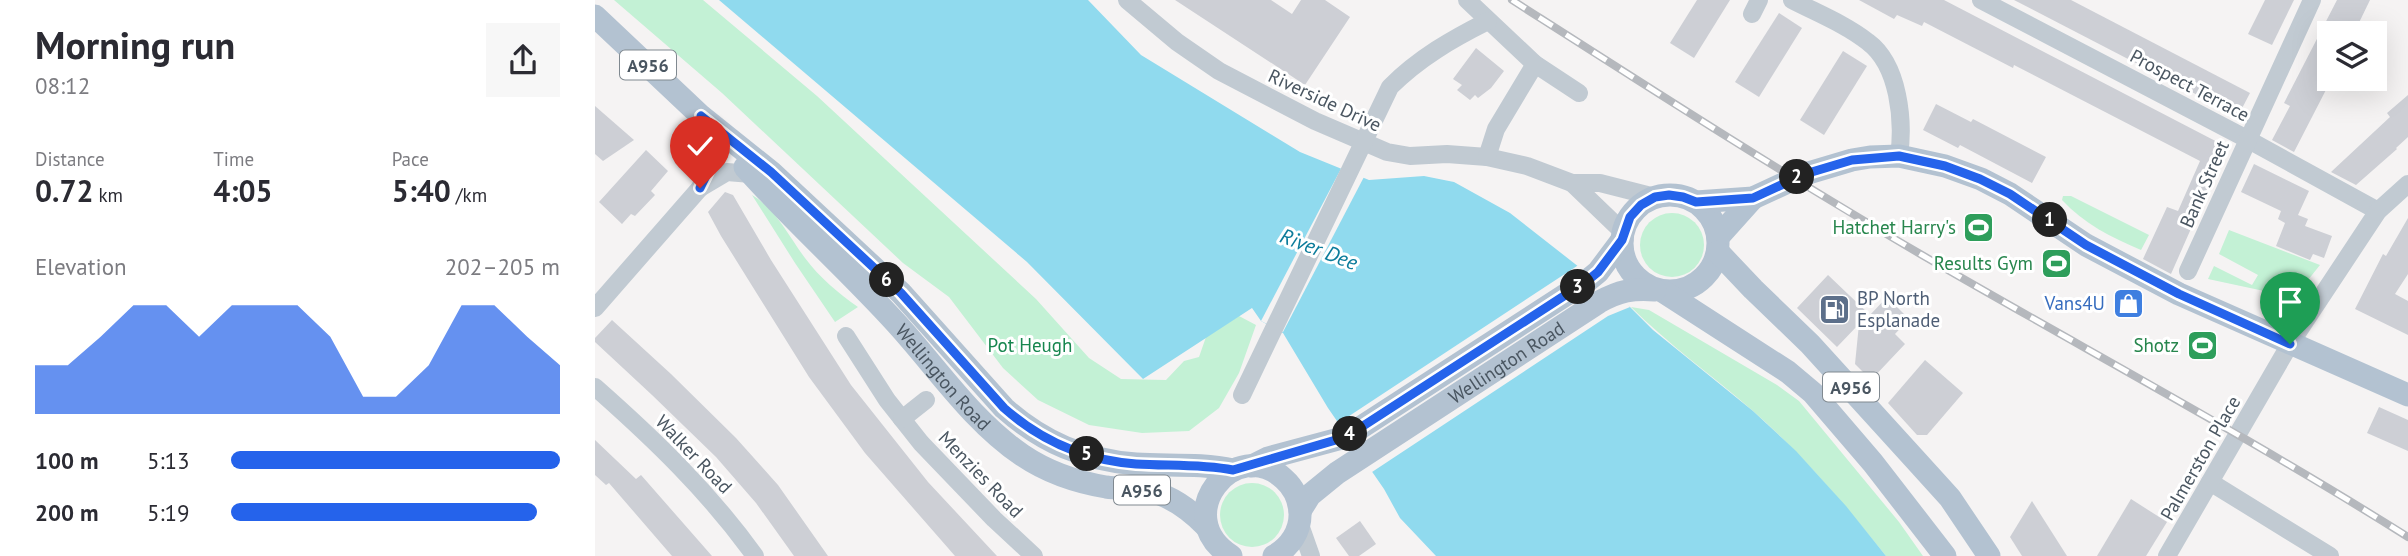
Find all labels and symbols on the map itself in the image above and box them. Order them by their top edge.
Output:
street label: Prospect Terrace [2126,43,2254,127]
road number: A956 [620,51,676,80]
street label: Riverside Drive [1265,63,1385,137]
pin [670,116,730,188]
street label: Bank Street [2174,136,2234,231]
pin: 2 [1779,160,1815,194]
pin: 1 [2033,202,2067,238]
sports icon: Hatchet Harry's [1962,210,1996,244]
place label: Hatchet Harry's [1833,215,1956,239]
water label: River Dee [1276,222,1362,276]
sports icon: Results Gym [2039,246,2073,280]
place label: Results Gym [1934,251,2033,275]
pin: 6 [869,262,905,298]
pin: 3 [1560,270,1595,304]
pin [2260,272,2320,344]
place label: BP North Esplanade [1857,286,1940,332]
shop icon: Vans4U [2111,286,2145,320]
place label: Vans4U [2044,291,2105,315]
fuel station icon: BP North Esplanade [1817,292,1851,326]
street label: Wellington Road [1444,316,1569,409]
street label: Wellington Road [890,319,996,436]
sports icon: Shotz [2185,328,2219,362]
park label: Pot Heugh [988,333,1072,357]
place label: Shotz [2133,333,2179,357]
road number: A956 [1823,372,1879,402]
street label: Palmerston Place [2155,391,2245,525]
street label: Walker Road [651,410,737,498]
pin: 4 [1333,416,1367,452]
street label: Menzies Road [934,426,1028,522]
pin: 5 [1070,436,1105,472]
road number: A956 [1114,476,1170,504]

